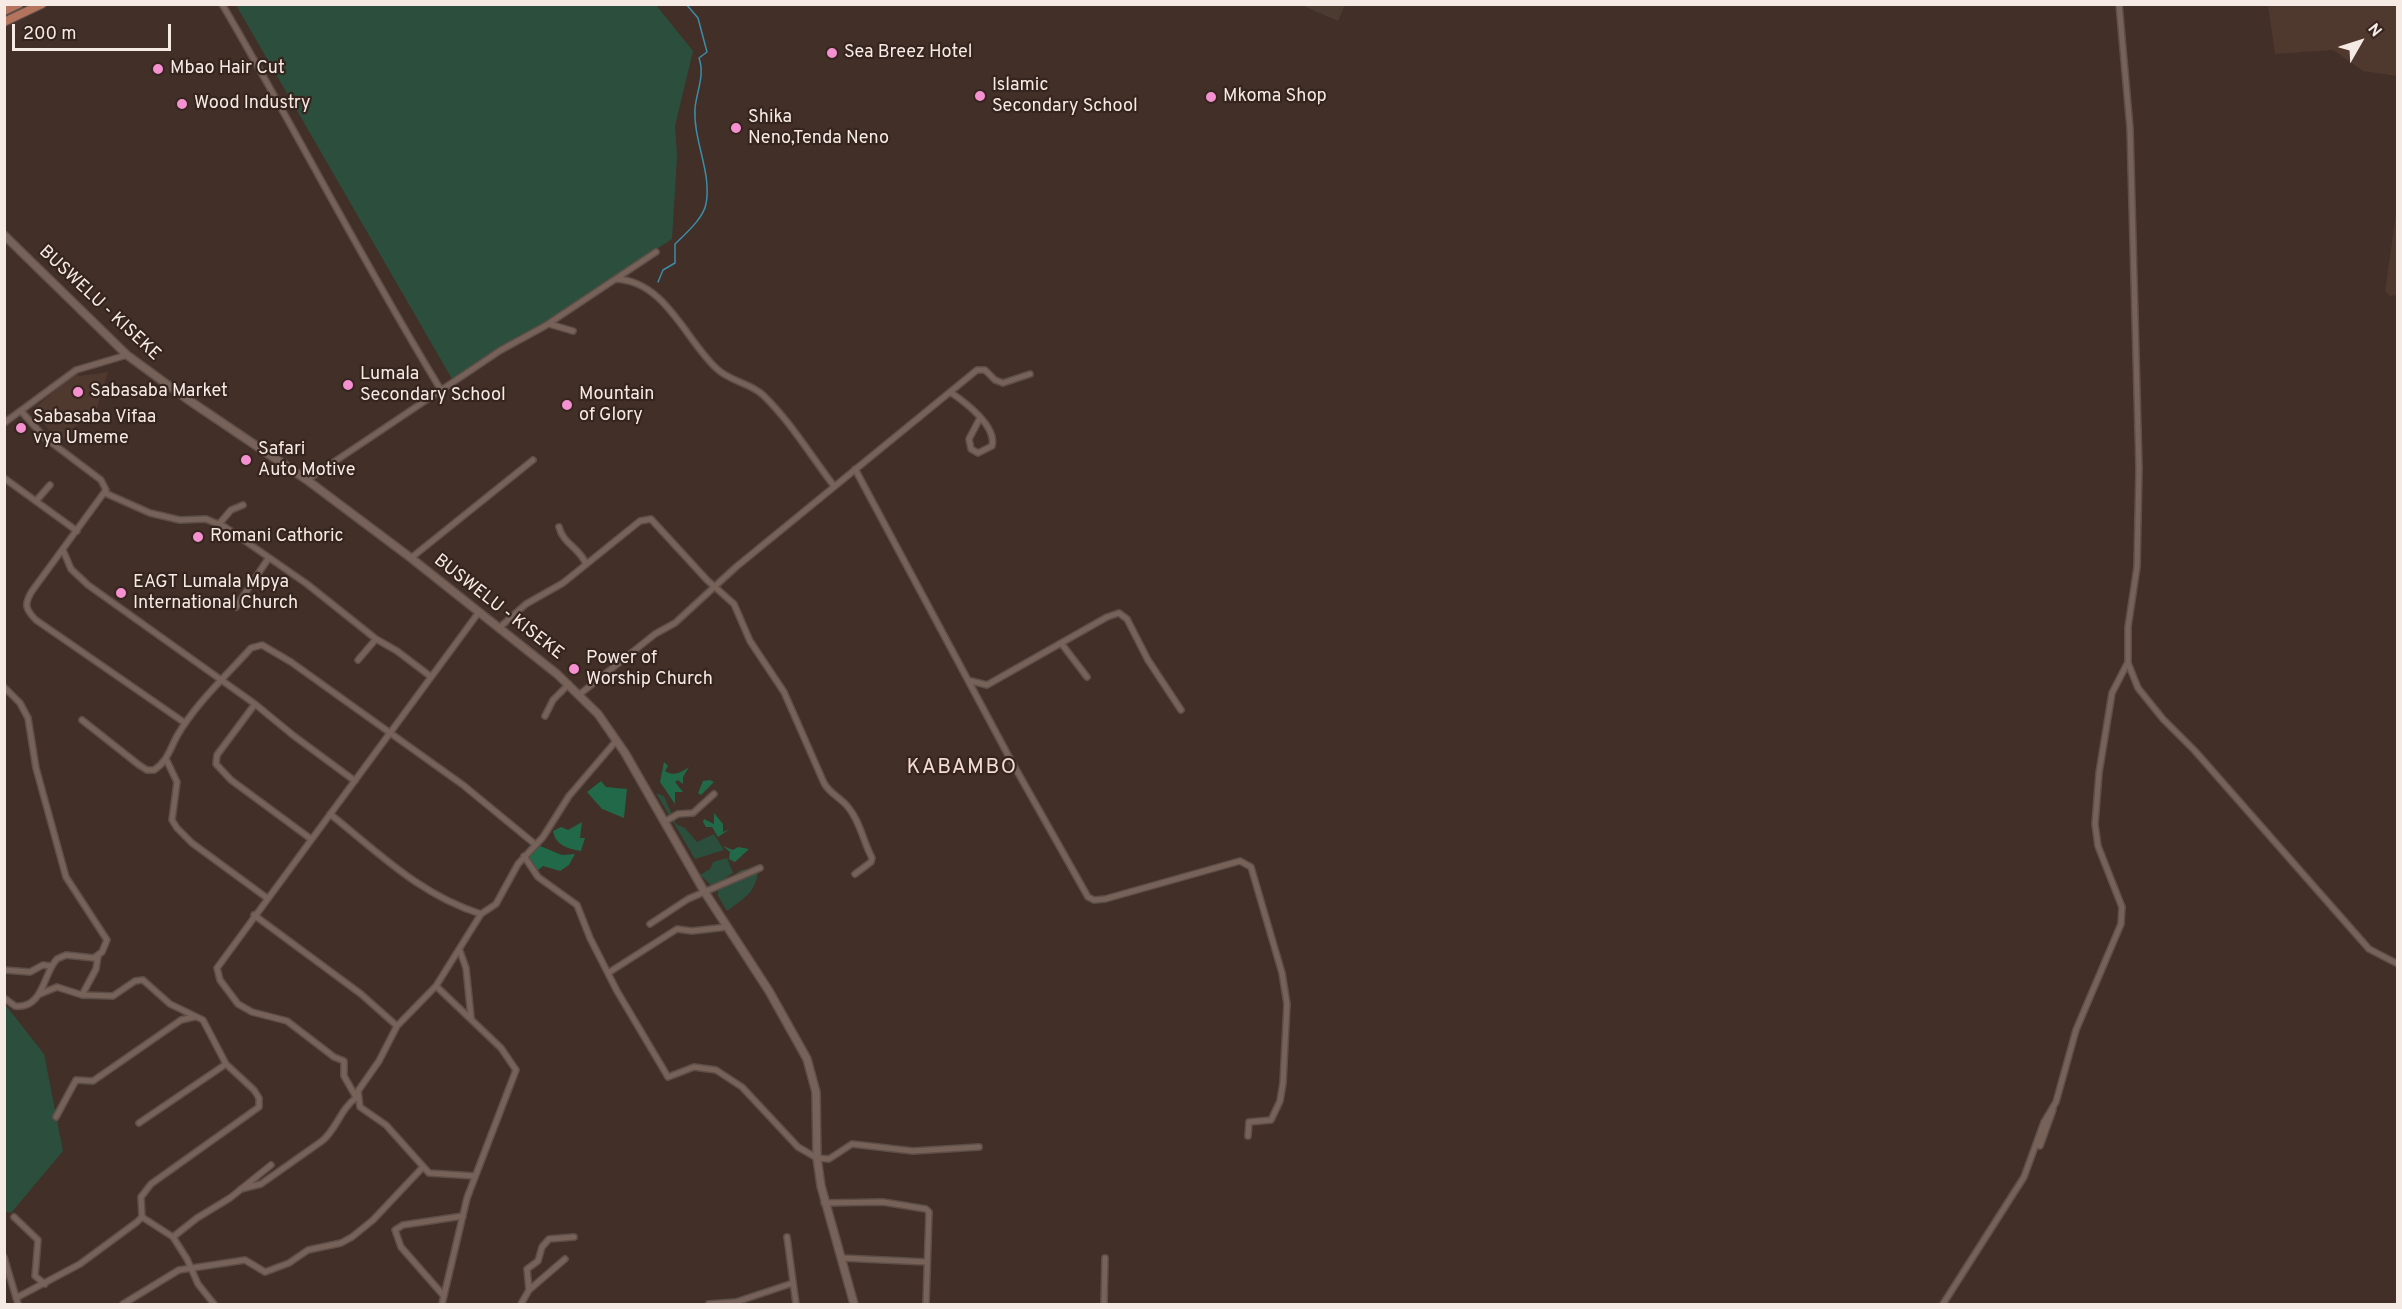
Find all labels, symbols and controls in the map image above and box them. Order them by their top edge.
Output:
scale bar [15,12,174,50]
north arrow [2330,12,2390,72]
text: N [2363,20,2385,41]
text: 200 m [23,23,76,46]
place label: Sea Breez Hotel [844,42,972,64]
marker: Sea Breez Hotel [825,46,839,60]
place label: Mbao Hair Cut [170,58,285,80]
marker: Mbao Hair Cut [151,62,165,76]
place label: Islamic Secondary School [992,75,1138,118]
place label: Mkoma Shop [1223,86,1327,108]
marker: Islamic Secondary School [973,89,987,103]
marker: Mkoma Shop [1204,90,1218,104]
place label: Wood Industry [194,93,311,115]
marker: Wood Industry [175,97,189,111]
place label: Shika Neno,Tenda Neno [748,107,889,150]
marker: Shika Neno,Tenda Neno [729,121,743,135]
street label: BUSWELU - KISEKE [33,242,165,366]
place label: Lumala Secondary School [360,364,506,406]
marker: Lumala Secondary School [341,378,355,392]
place label: Sabasaba Market [90,381,228,403]
place label: Mountain of Glory [579,384,654,426]
marker: Sabasaba Market [71,385,85,399]
marker: Mountain of Glory [560,398,574,412]
place label: Sabasaba Vifaa vya Umeme [33,407,156,450]
marker: Sabasaba Vifaa vya Umeme [14,421,28,435]
place label: Safari Auto Motive [258,439,355,482]
marker: Safari Auto Motive [239,453,253,467]
place label: Romani Cathoric [210,526,344,548]
marker: Romani Cathoric [191,530,205,544]
street label: BUSWELU - KISEKE [429,551,567,665]
place label: EAGT Lumala Mpya International Church [133,572,298,614]
marker: EAGT Lumala Mpya International Church [114,586,128,600]
place label: Power of Worship Church [586,648,713,690]
marker: Power of Worship Church [567,662,581,676]
district label: KABAMBO [907,756,1017,782]

